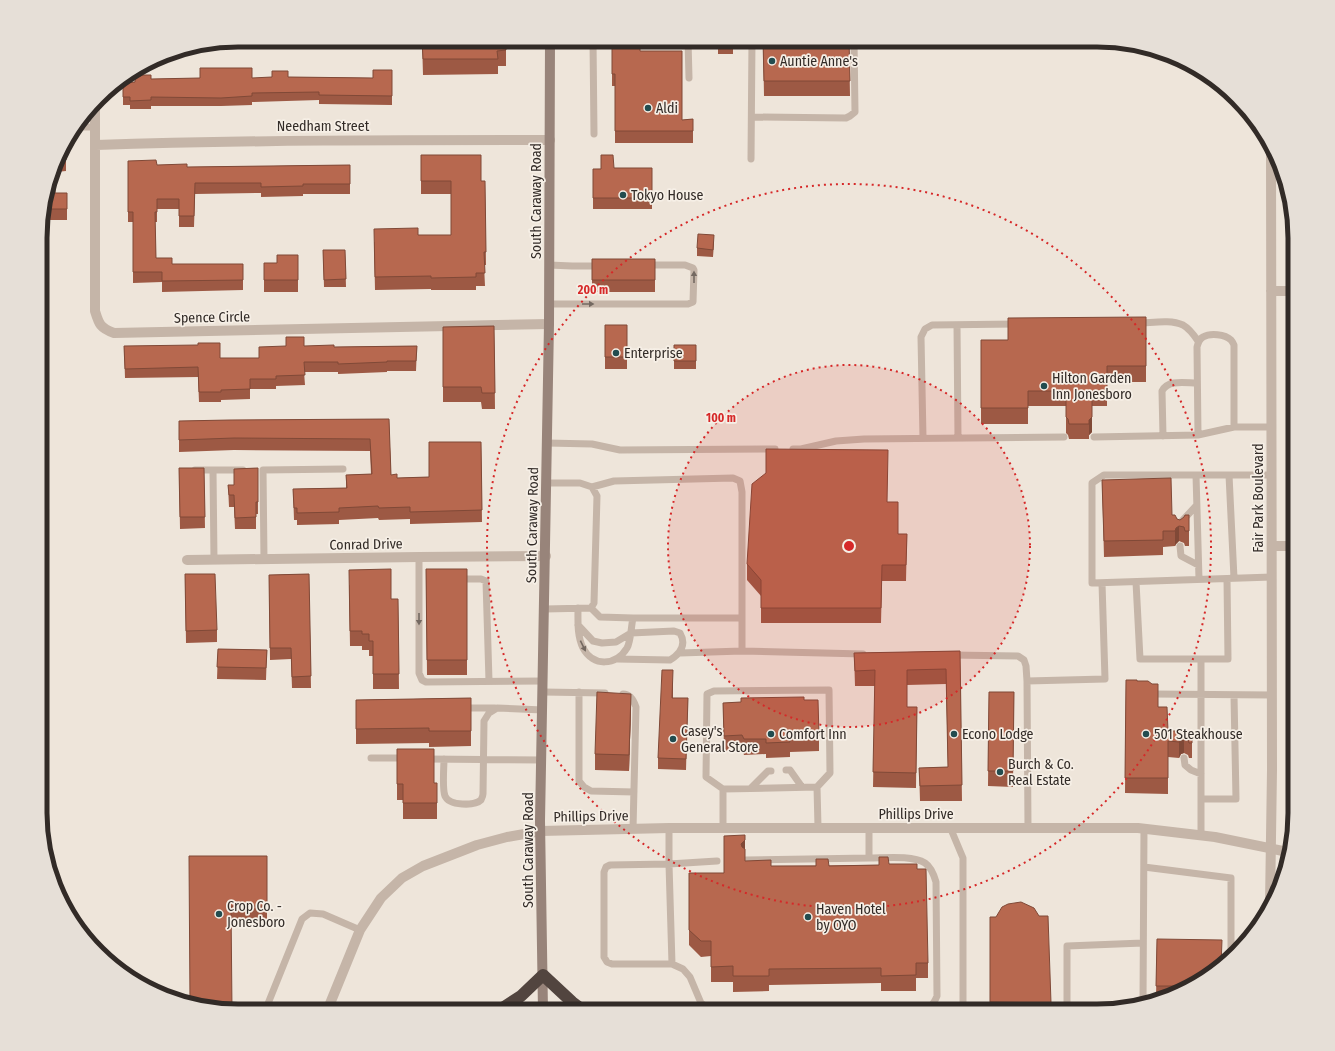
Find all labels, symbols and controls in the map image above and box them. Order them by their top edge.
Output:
place label: Auntie Anne's [780,53,858,70]
marker: Auntie Anne's [767,56,777,66]
place label: Aldi [656,100,678,117]
marker: Aldi [643,103,653,113]
street label: Needham Street [277,118,370,135]
street label: South Caraway Road [528,143,545,259]
place label: Tokyo House [631,187,704,204]
marker: Tokyo House [618,190,628,200]
one-way arrow [691,270,697,283]
text: 200 m [577,283,608,297]
one-way arrow [582,301,595,307]
street label: Spence Circle [174,308,250,327]
place label: Enterprise [624,345,683,362]
marker: Enterprise [611,348,621,358]
place label: Hilton Garden Inn Jonesboro [1052,370,1132,403]
marker: Hilton Garden Inn Jonesboro [1039,381,1049,391]
text: 100 m [706,411,736,425]
street label: Fair Park Boulevard [1250,443,1267,553]
street label: South Caraway Road [523,467,542,583]
street label: Conrad Drive [329,535,403,554]
centre of rings [842,539,856,553]
one-way arrow [416,613,422,626]
one-way arrow [580,641,586,652]
place label: Casey's General Store [681,723,759,756]
place label: Comfort Inn [779,726,847,743]
place label: Econo Lodge [962,726,1034,743]
place label: 501 Steakhouse [1154,726,1243,743]
marker: Comfort Inn [766,729,776,739]
marker: Econo Lodge [949,729,959,739]
marker: 501 Steakhouse [1141,729,1151,739]
marker: Casey's General Store [668,734,678,744]
place label: Burch & Co. Real Estate [1008,756,1074,789]
marker: Burch & Co. Real Estate [995,767,1005,777]
street label: South Caraway Road [520,792,537,908]
street label: Phillips Drive [878,806,954,823]
street label: Phillips Drive [553,807,629,826]
place label: Crop Co. - Jonesboro [227,898,285,931]
place label: Haven Hotel by OYO [816,901,886,934]
marker: Crop Co. - Jonesboro [214,909,224,919]
marker: Haven Hotel by OYO [803,912,813,922]

